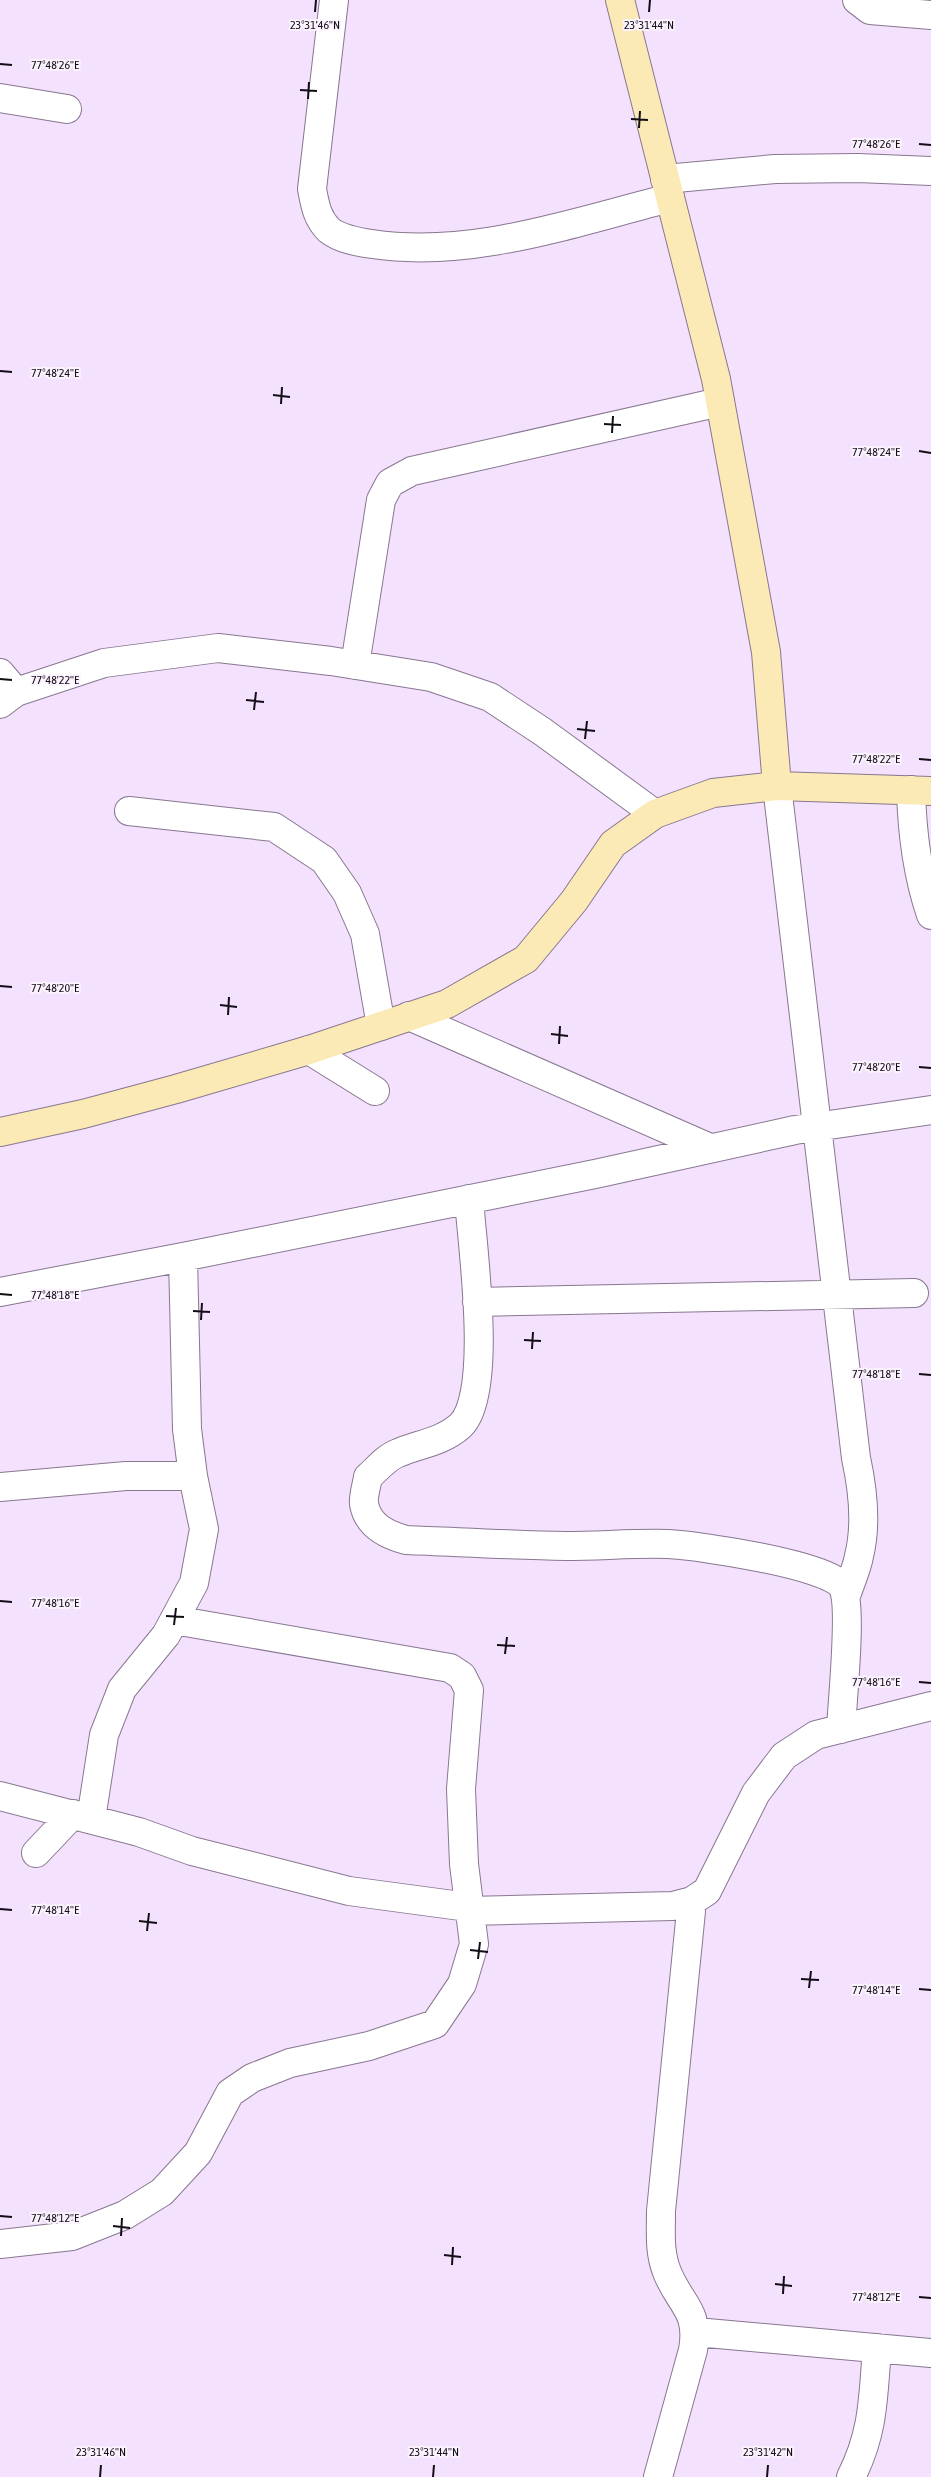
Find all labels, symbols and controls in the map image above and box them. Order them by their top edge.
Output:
text: 23°31'46"N [290,18,340,32]
text: 23°31'44"N [624,18,674,32]
text: 77°48'26"E [31,58,79,72]
text: 77°48'26"E [852,137,900,151]
text: 77°48'24"E [31,366,79,380]
text: 77°48'24"E [852,445,900,459]
text: 77°48'22"E [31,673,79,687]
text: 77°48'22"E [852,752,900,766]
text: 77°48'20"E [31,981,79,995]
text: 77°48'20"E [852,1060,900,1074]
text: 77°48'18"E [31,1288,79,1302]
text: 77°48'18"E [852,1367,900,1381]
text: 77°48'16"E [31,1596,79,1610]
text: 77°48'16"E [852,1675,900,1689]
text: 77°48'14"E [31,1903,79,1917]
text: 77°48'14"E [852,1983,900,1997]
text: 77°48'12"E [31,2211,79,2225]
text: 77°48'12"E [852,2290,900,2304]
text: 23°31'46"N [76,2445,126,2459]
text: 23°31'44"N [409,2445,459,2459]
text: 23°31'42"N [743,2445,793,2459]

